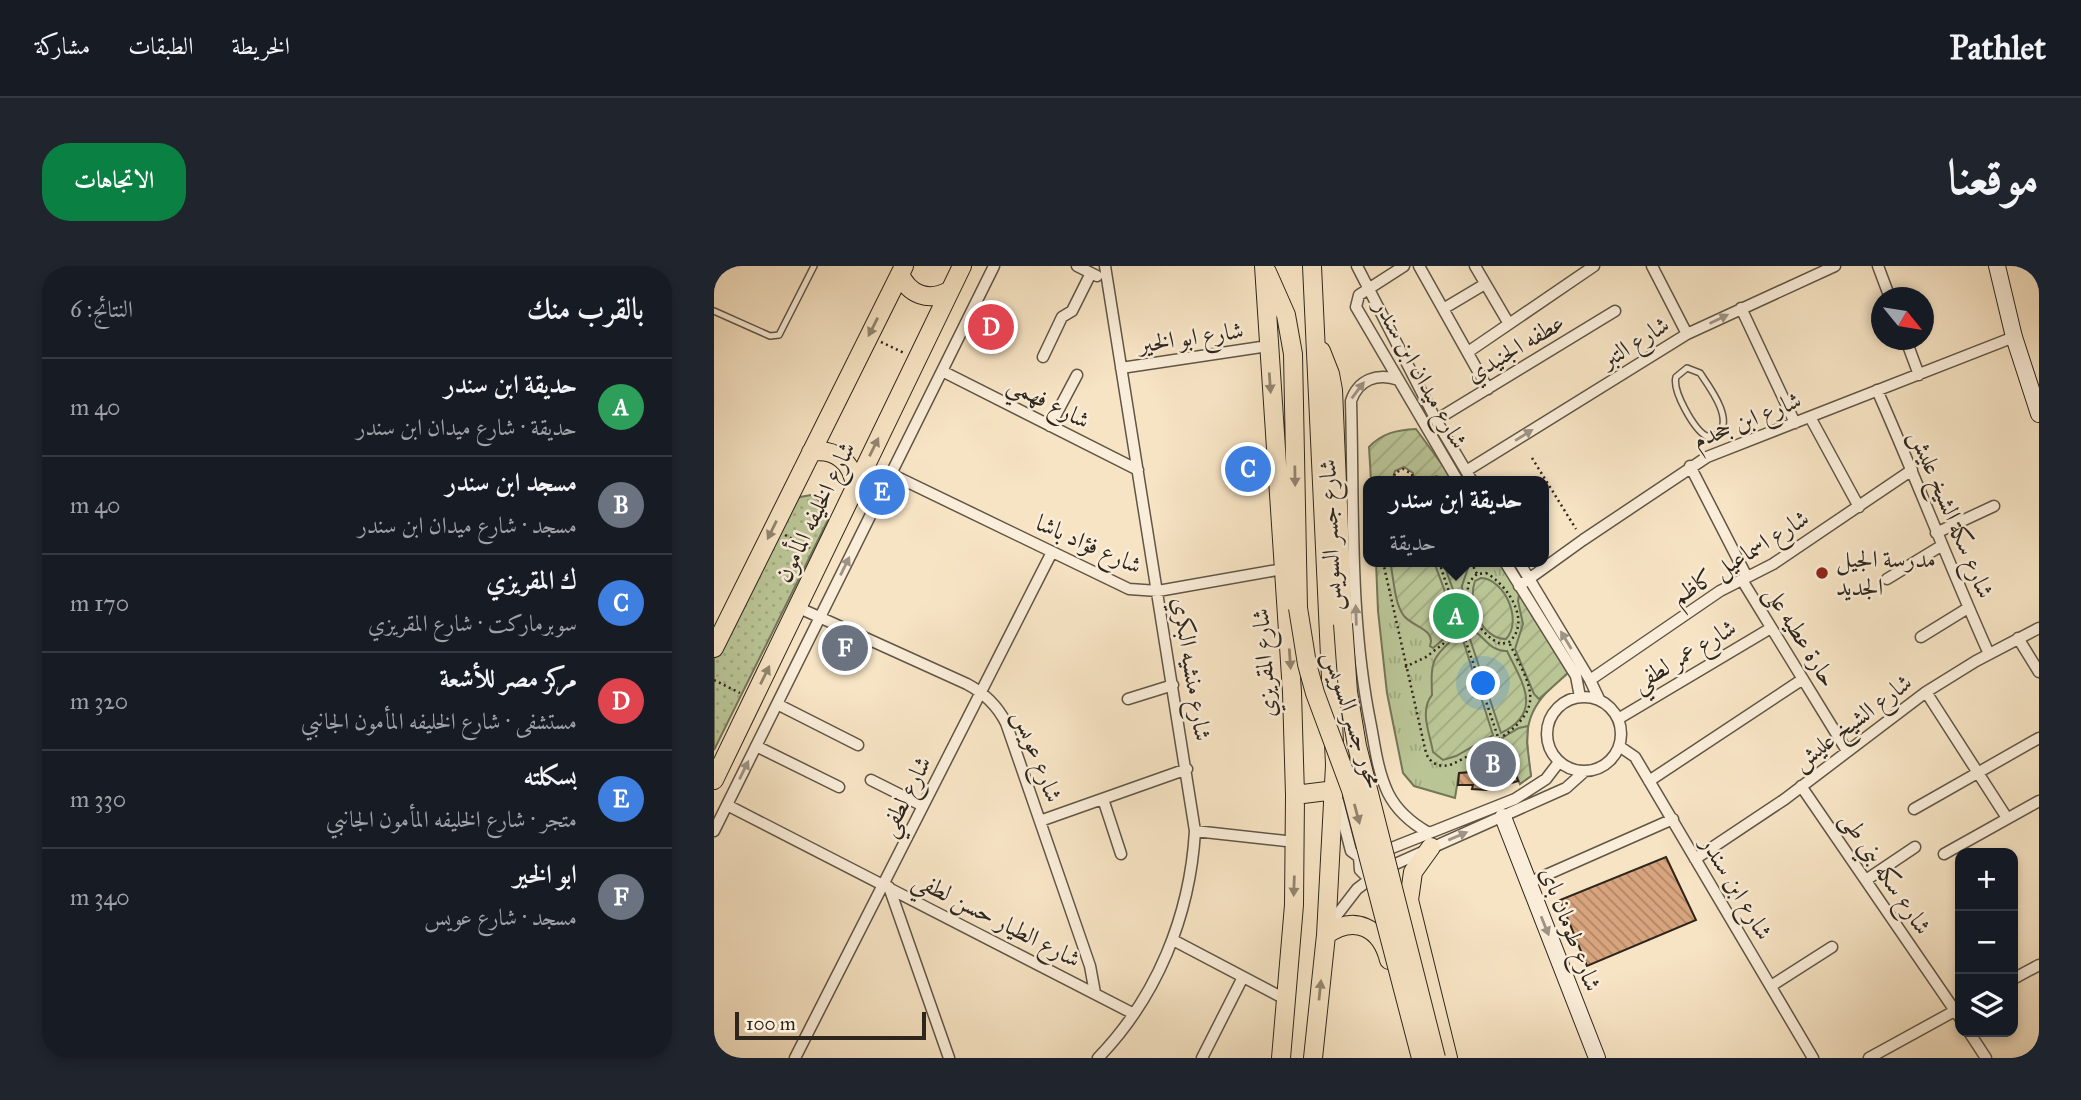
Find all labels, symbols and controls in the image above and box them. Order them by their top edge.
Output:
text: Pathlet [1950,28,2046,68]
text: مشاركة [35,31,90,61]
text: الطبقات [128,31,194,61]
text: الخريطة [232,31,290,61]
button: الاتجاهات [42,143,186,221]
text: موقعنا [1947,148,2039,207]
north arrow [1871,287,1934,350]
text: بالقرب منك [527,291,644,327]
street label: شارع ميدان ابن سندر [1362,292,1474,456]
text: النتائج: 6 [70,295,133,323]
pin: D [968,301,1014,353]
street label: عطفه الجنيدي [1460,307,1572,393]
street label: شارع التبر [1593,309,1678,380]
one-way arrow [1709,313,1729,324]
street label: شارع ابو الخير [1134,315,1246,365]
one-way arrow [868,317,879,337]
text: حديقة ابن سندر [444,368,577,400]
street label: شارع فهمي [999,369,1095,443]
one-way arrow [1265,372,1276,394]
one-way arrow [1351,382,1366,400]
street label: شارع ابن جحدم [1688,385,1808,461]
text: 40 m [70,393,120,421]
text: A [613,393,629,421]
text: حديقة · شارع ميدان ابن سندر [356,413,577,441]
street label: شارع سكة الشيخ عليش [1897,425,2001,605]
one-way arrow [1514,429,1533,442]
street label: شارع الخليفه المأمون [766,436,867,590]
one-way arrow [868,437,879,457]
pin: C [1225,443,1271,495]
street label: شارع جسر السويس [1312,458,1353,611]
one-way arrow [1289,465,1301,487]
text: مسجد ابن سندر [446,466,577,498]
pin: E [859,466,905,518]
popup [1363,476,1549,567]
text: حديقة ابن سندر [1390,483,1522,515]
text: 40 m [70,491,120,519]
text: B [613,491,629,519]
street label: شارع اسماعيل كاظم [1666,503,1818,617]
street label: شارع فؤاد باشا [1029,507,1147,585]
text: مسجد · شارع ميدان ابن سندر [358,511,577,539]
one-way arrow [766,521,778,541]
text: حديقة [1390,528,1436,556]
place label: مدرسة الجيل الجديد [1836,544,1936,602]
one-way arrow [840,556,851,576]
text: ك المقريزي [486,564,577,596]
marker: مدرسة الجيل الجديد [1814,565,1830,581]
street label: حارة عطيه على [1756,580,1844,693]
text: 170 m [70,589,129,617]
text: C [613,589,629,617]
pin: A [1433,590,1479,642]
street label: شارع منشيه البكري [1161,595,1218,744]
one-way arrow [1351,604,1362,626]
street label: شارع المقريزي [1245,607,1288,719]
text: سوبرماركت · شارع المقريزي [368,609,577,637]
street label: شارع عمر لطفي [1626,612,1746,705]
pin: F [822,622,868,674]
one-way arrow [1560,630,1572,649]
street label: محور جسر السويس [1316,647,1389,792]
one-way arrow [1284,648,1295,670]
text: مركز مصر للأشعة [440,662,577,694]
one-way arrow [759,665,770,685]
your location [1466,666,1500,700]
street label: شارع الشيخ عليش [1786,667,1921,782]
text: 320 m [70,687,128,715]
text: D [612,687,630,715]
street label: شارع عويس [1002,705,1069,808]
text: مستشفى · شارع الخليفه المأمون الجانبي [301,707,577,735]
pin: B [1470,738,1516,790]
street label: شارع لطفي [872,751,945,845]
text: بسكلته [524,760,577,792]
one-way arrow [739,760,750,780]
text: 330 m [70,785,126,813]
text: E [613,785,629,813]
one-way arrow [1353,804,1363,825]
text: متجر · شارع الخليفه المأمون الجانبي [326,805,577,833]
street label: شارع سكه بني طى [1828,806,1938,944]
street label: شارع ابن سندر [1689,829,1780,948]
one-way arrow [1448,830,1469,841]
map controls [1955,848,2018,1037]
button: + [1955,848,2018,911]
text: ابو الخير [513,858,577,890]
street label: شارع طومان باى [1529,863,1608,997]
street label: شارع الطيار حسن لطفي [905,864,1086,981]
one-way arrow [1289,875,1300,897]
text: 340 m [70,883,130,911]
text: F [613,883,629,911]
text: مسجد · شارع عويس [424,903,577,931]
button: − [1955,911,2018,974]
one-way arrow [1539,916,1550,937]
button: layers [1955,974,2018,1037]
one-way arrow [1315,979,1326,1001]
scale bar [735,1009,926,1041]
text: 100 m [746,1012,796,1035]

